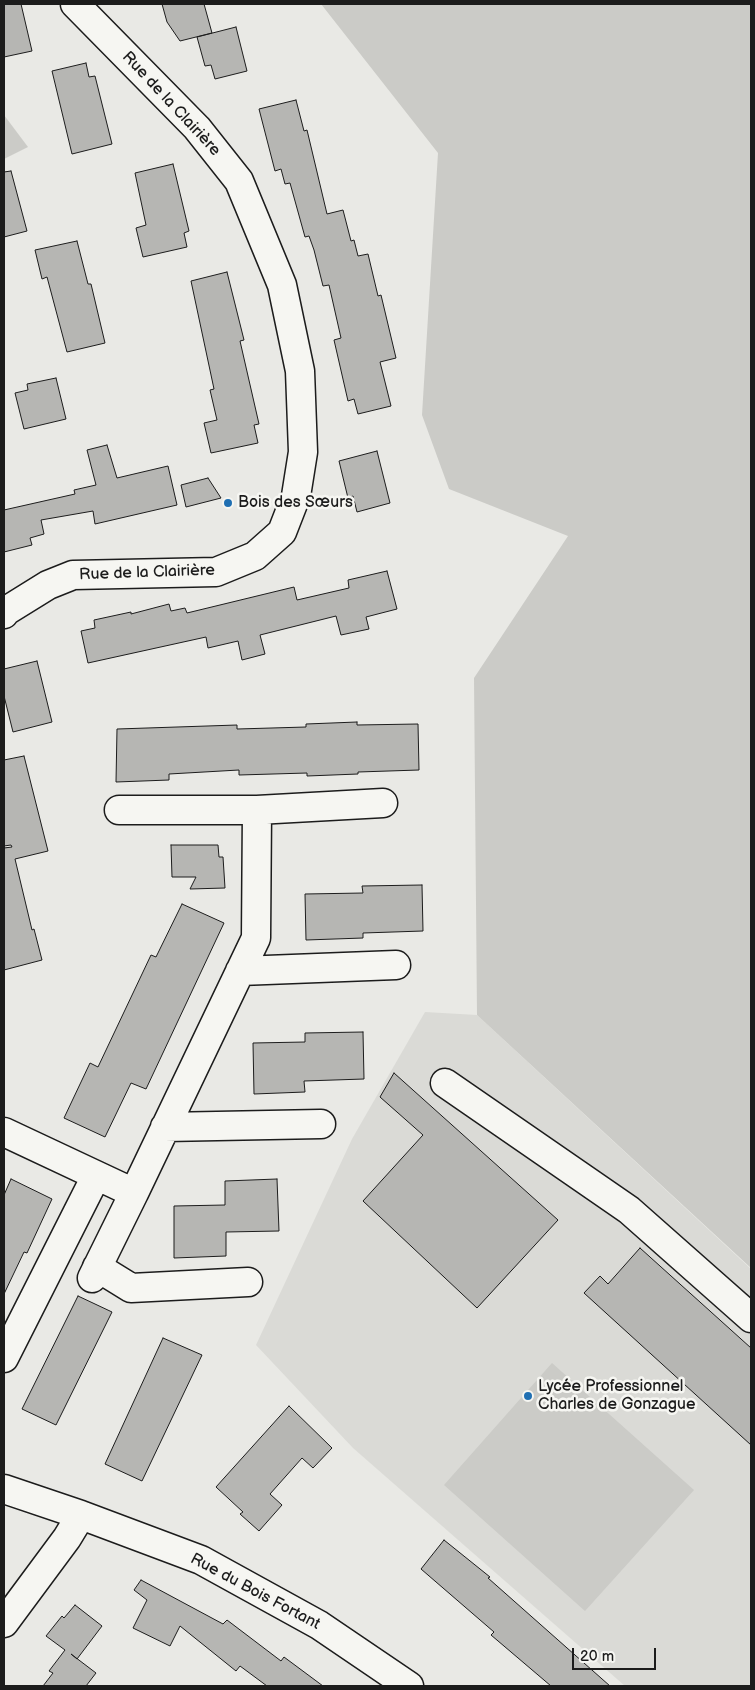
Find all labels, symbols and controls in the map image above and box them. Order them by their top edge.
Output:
street label: Rue de la Clairière [118,48,224,160]
place label: Bois des Sœurs [238,493,353,513]
marker: Bois des Sœurs [222,497,234,509]
street label: Rue de la Clairière [79,561,215,585]
place label: Lycée Professionnel Charles de Gonzague [538,1377,695,1415]
marker: Lycée Professionnel Charles de Gonzague [522,1390,534,1402]
street label: Rue du Bois Fortant [187,1550,323,1634]
scale bar [575,1638,659,1670]
text: 20 m [580,1647,614,1666]

